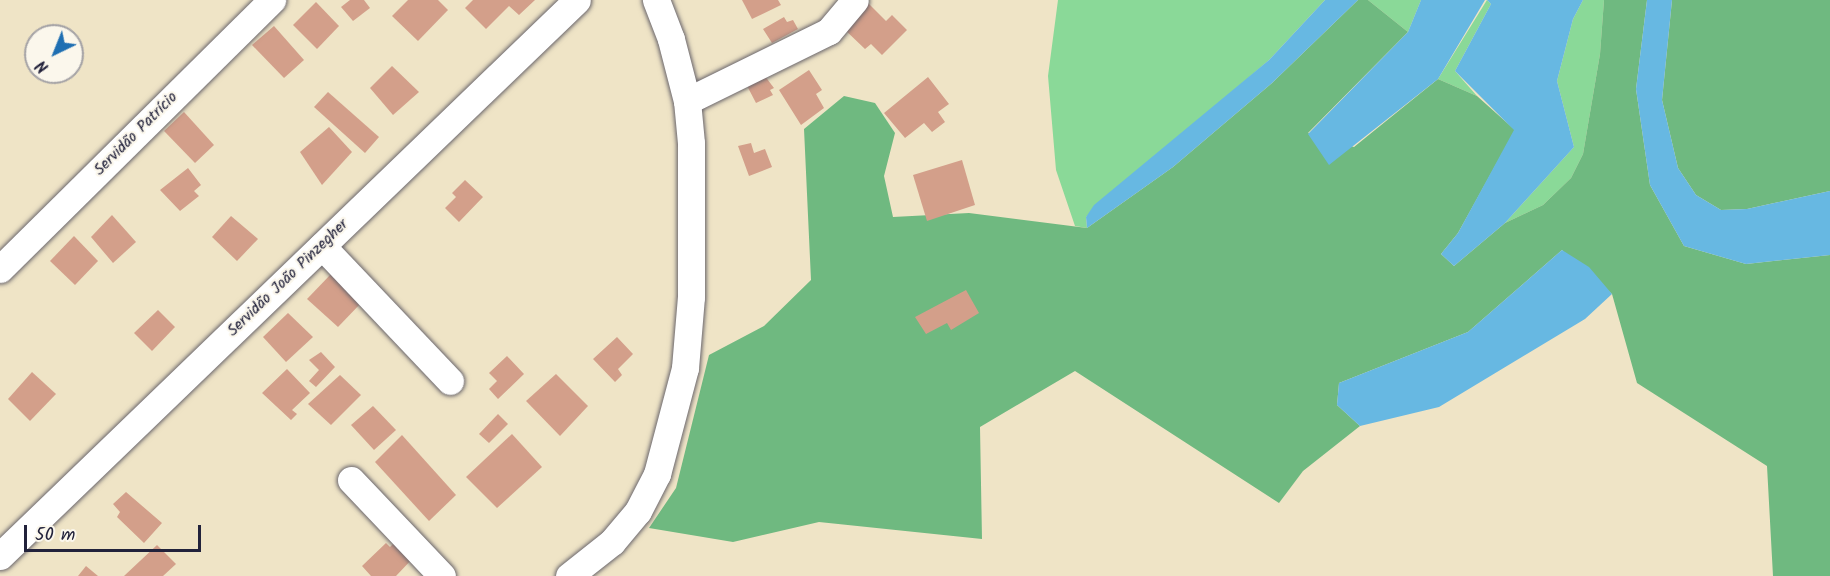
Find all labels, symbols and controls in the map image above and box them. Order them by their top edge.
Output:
north arrow [24,24,84,84]
text: N [31,53,55,79]
street label: Servidão Patrício [90,88,182,180]
street label: Servidão João Pinzegher [224,215,352,341]
scale bar [27,513,204,551]
text: 50 m [35,521,75,550]

